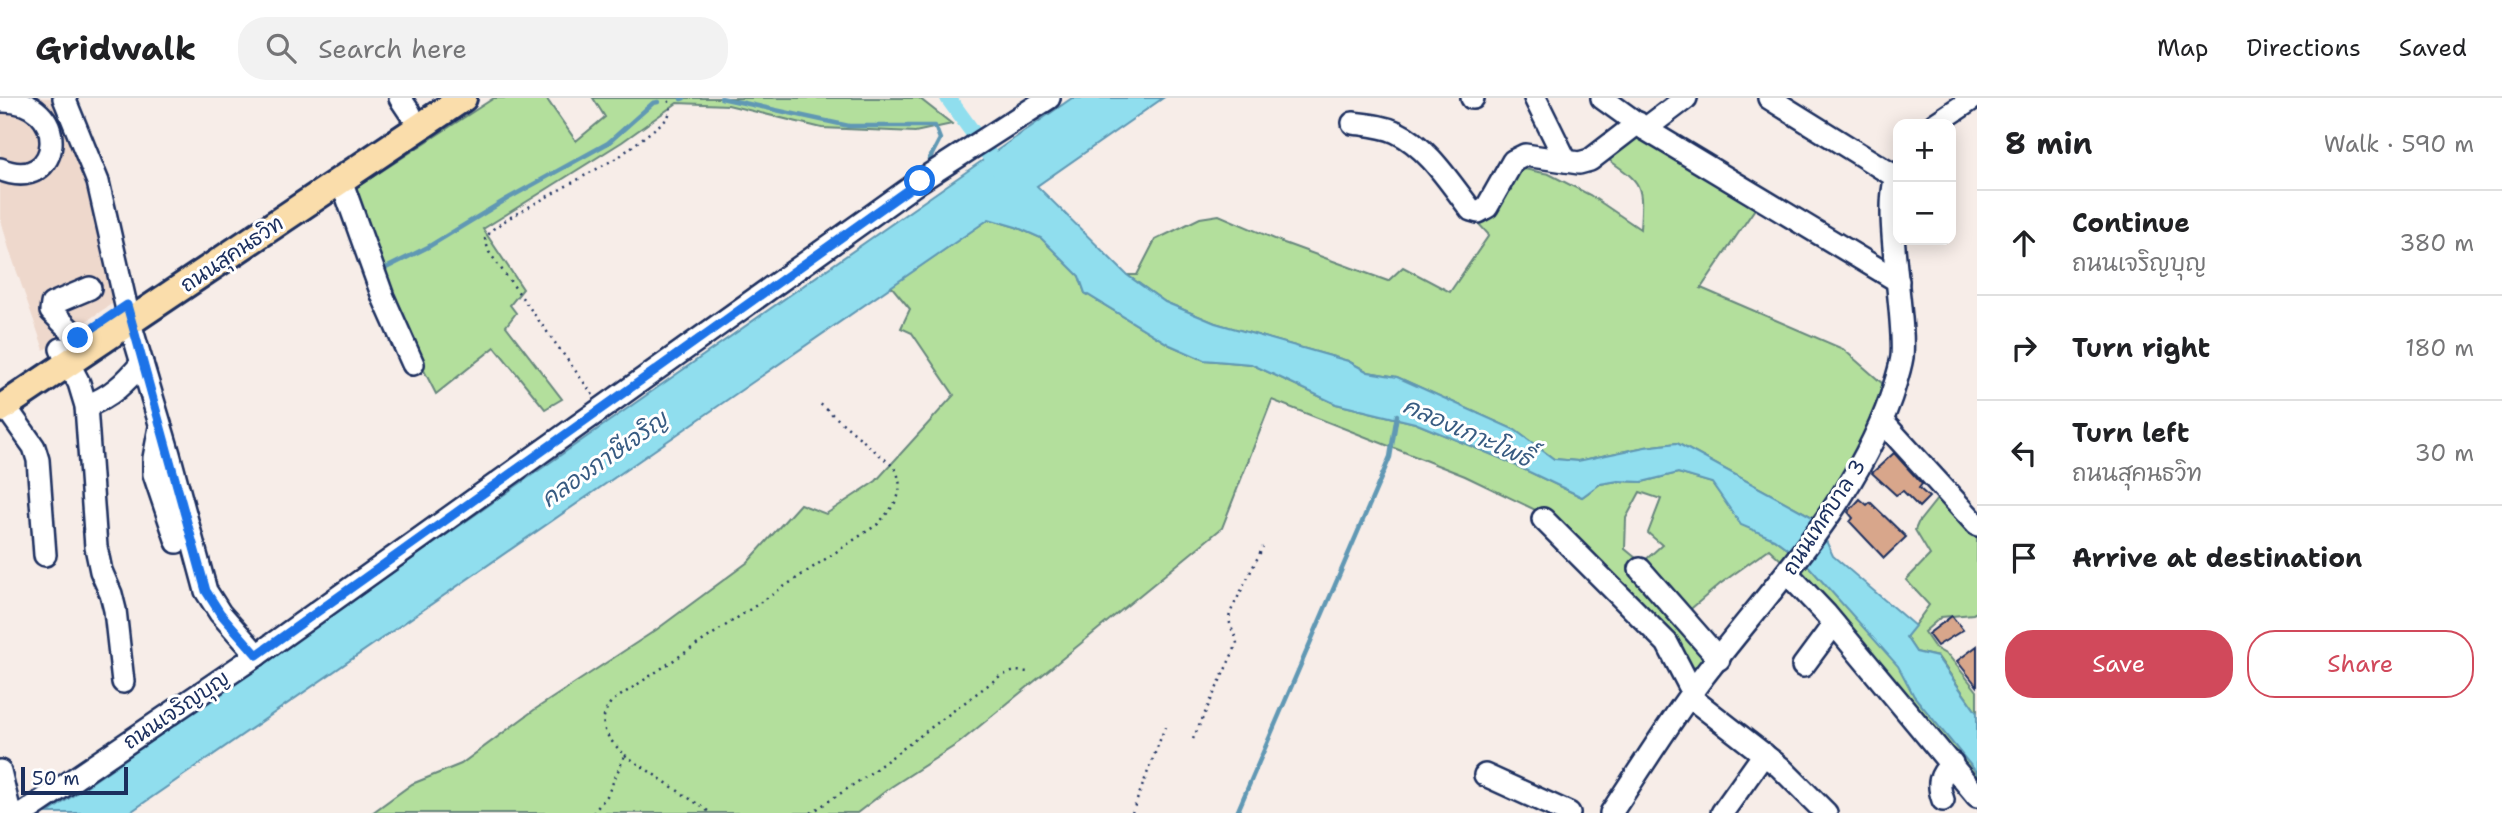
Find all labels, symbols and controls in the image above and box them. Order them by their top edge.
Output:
search box [238,17,728,80]
text: Gridwalk [35,26,196,71]
icon: search [262,29,300,67]
text: Search here [318,31,467,66]
text: Map [2157,32,2208,64]
text: Directions [2246,32,2361,64]
text: Saved [2399,32,2467,64]
map controls [1893,119,1956,245]
button: + [1893,119,1956,182]
text: 8 min [2005,123,2092,164]
text: Walk · 590 m [2324,129,2474,159]
route start [904,165,935,196]
button: − [1893,182,1956,245]
text: Continue [2072,205,2190,240]
street label: ถนนสุคนธวิท [175,209,290,301]
icon: ahead [2005,224,2043,262]
text: 380 m [2399,228,2474,258]
text: ถนนเจริญบุญ [2072,248,2206,278]
route end [62,322,93,353]
icon: right [2005,329,2043,367]
text: Turn right [2072,330,2210,365]
text: 180 m [2405,333,2474,363]
water label: คลองเกาะโพธิ์ [1399,386,1545,476]
water label: คลองภาษีเจริญ [535,403,675,514]
text: Turn left [2072,415,2189,450]
icon: left [2005,434,2043,472]
text: 30 m [2415,438,2474,468]
street label: ถนนเทศบาล 3 [1776,453,1872,581]
text: ถนนสุคนธวิท [2072,458,2202,488]
icon: arrive [2005,539,2043,577]
text: Arrive at destination [2072,540,2362,575]
button: Save [2005,630,2233,698]
button: Share [2247,630,2474,698]
street label: ถนนเจริญบุญ [117,664,236,758]
scale bar [21,764,128,796]
text: 50 m [32,766,80,791]

